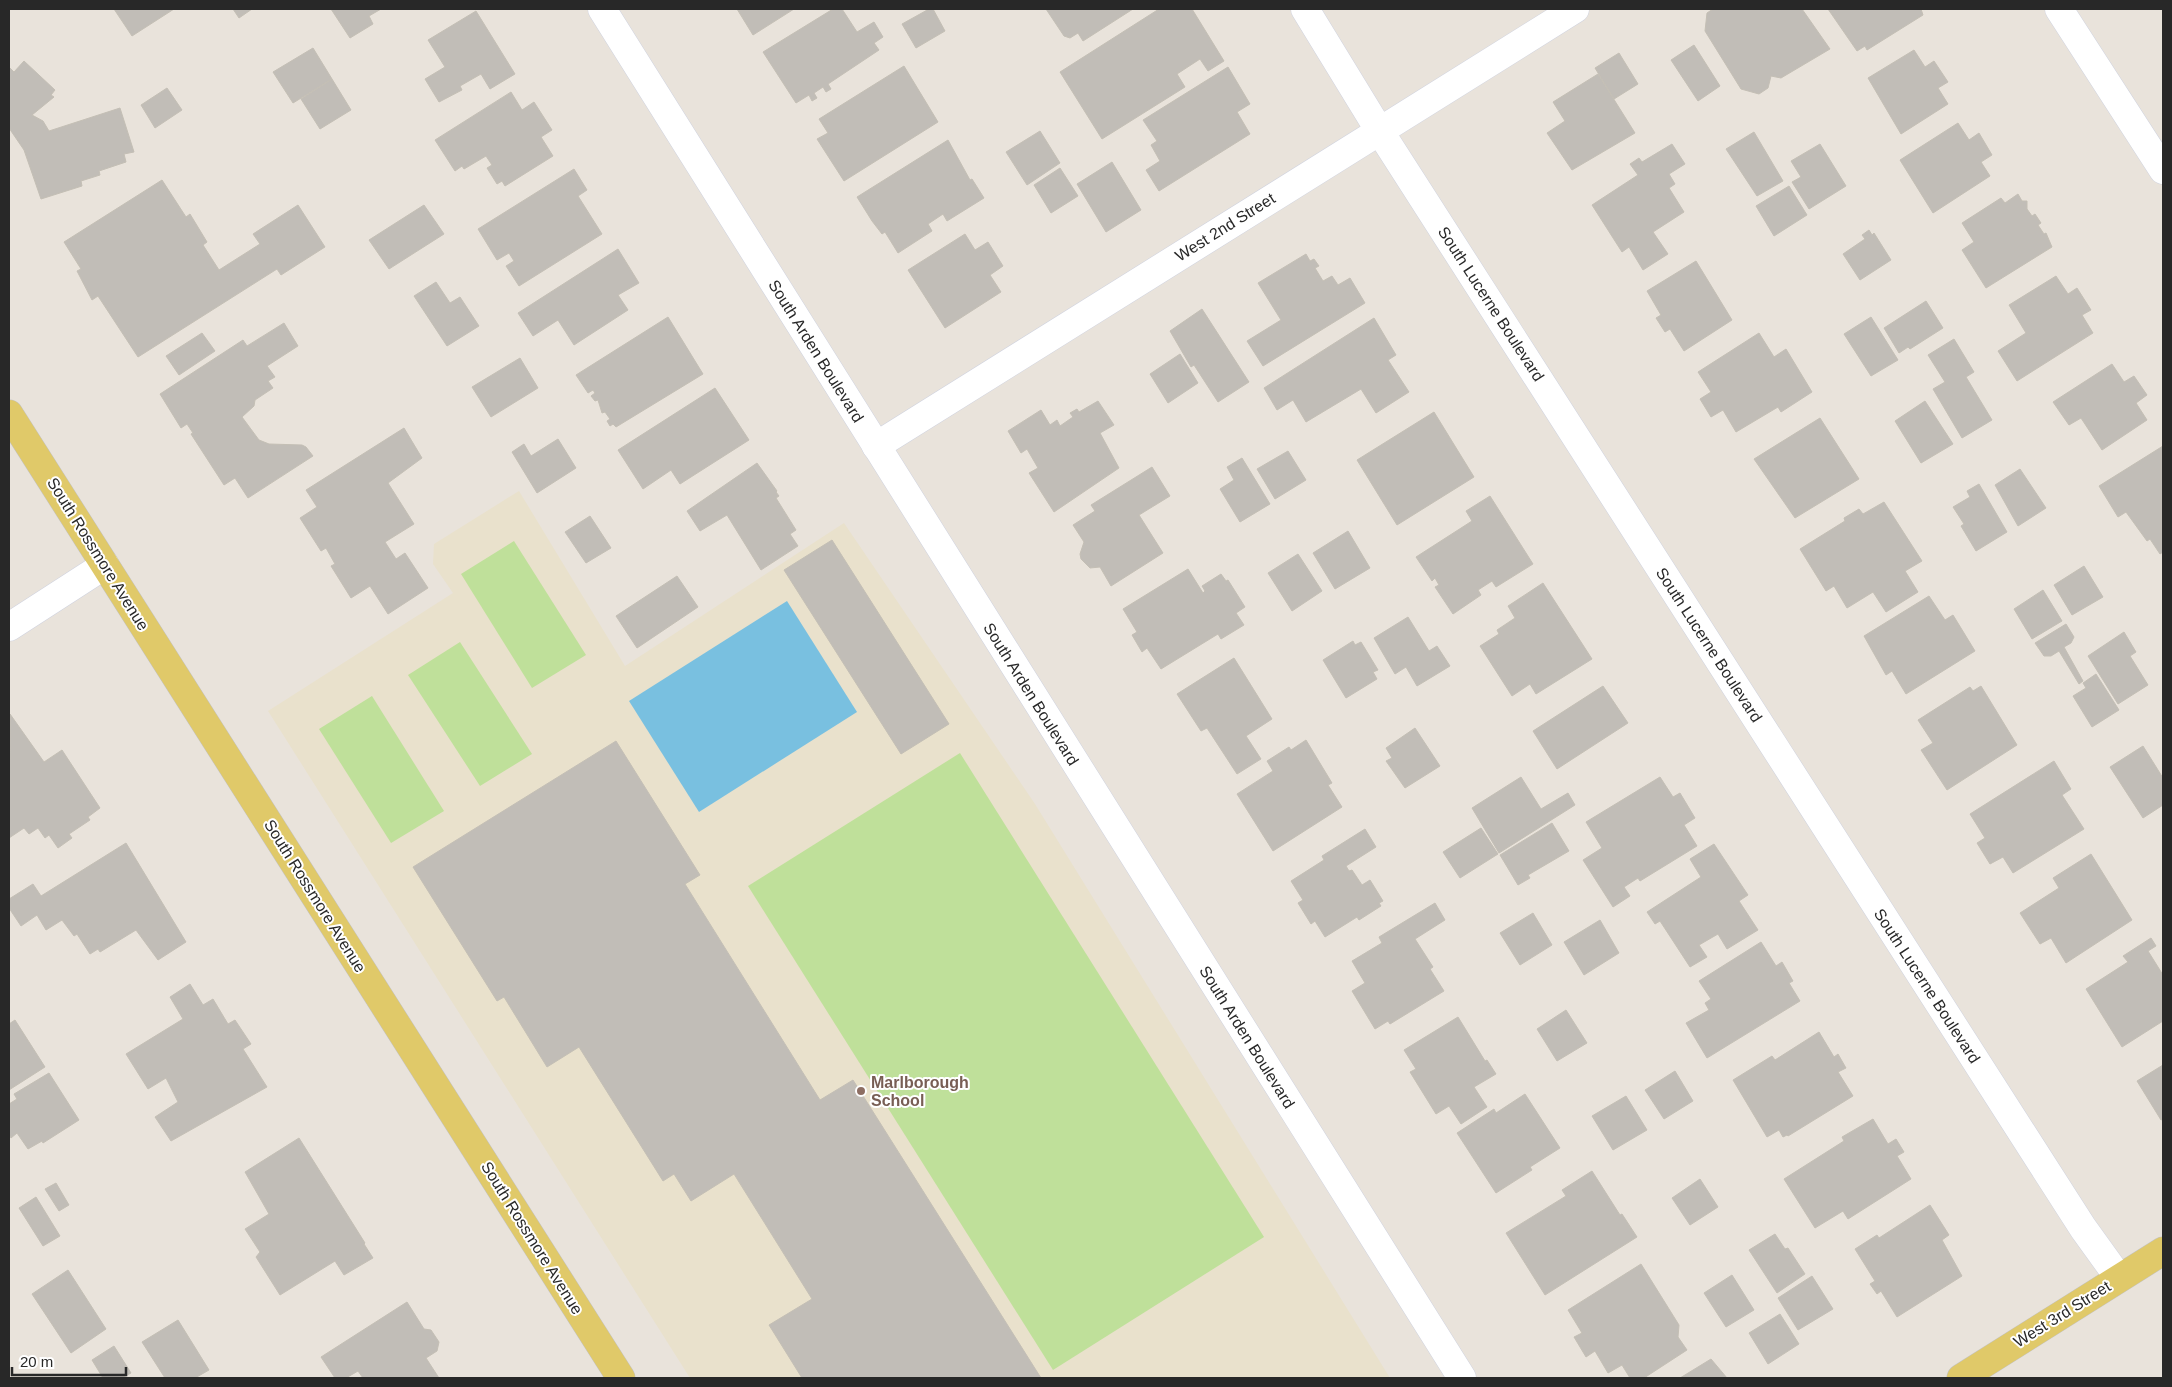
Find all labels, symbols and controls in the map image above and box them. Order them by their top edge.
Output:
street label: West 2nd Street [1172,189,1278,265]
street label: South Lucerne Boulevard [1435,224,1547,384]
street label: South Arden Boulevard [765,277,867,425]
street label: South Rossmore Avenue [44,475,152,634]
street label: South Lucerne Boulevard [1653,565,1765,725]
street label: South Arden Boulevard [980,620,1082,768]
street label: South Rossmore Avenue [261,817,369,976]
street label: South Lucerne Boulevard [1871,906,1983,1066]
street label: South Arden Boulevard [1196,963,1298,1111]
place label: Marlborough School [871,1074,969,1109]
marker: Marlborough School [855,1085,867,1097]
street label: South Rossmore Avenue [478,1159,586,1318]
street label: West 3rd Street [2010,1277,2114,1351]
scale bar [12,1344,126,1376]
text: 20 m [20,1353,53,1370]

